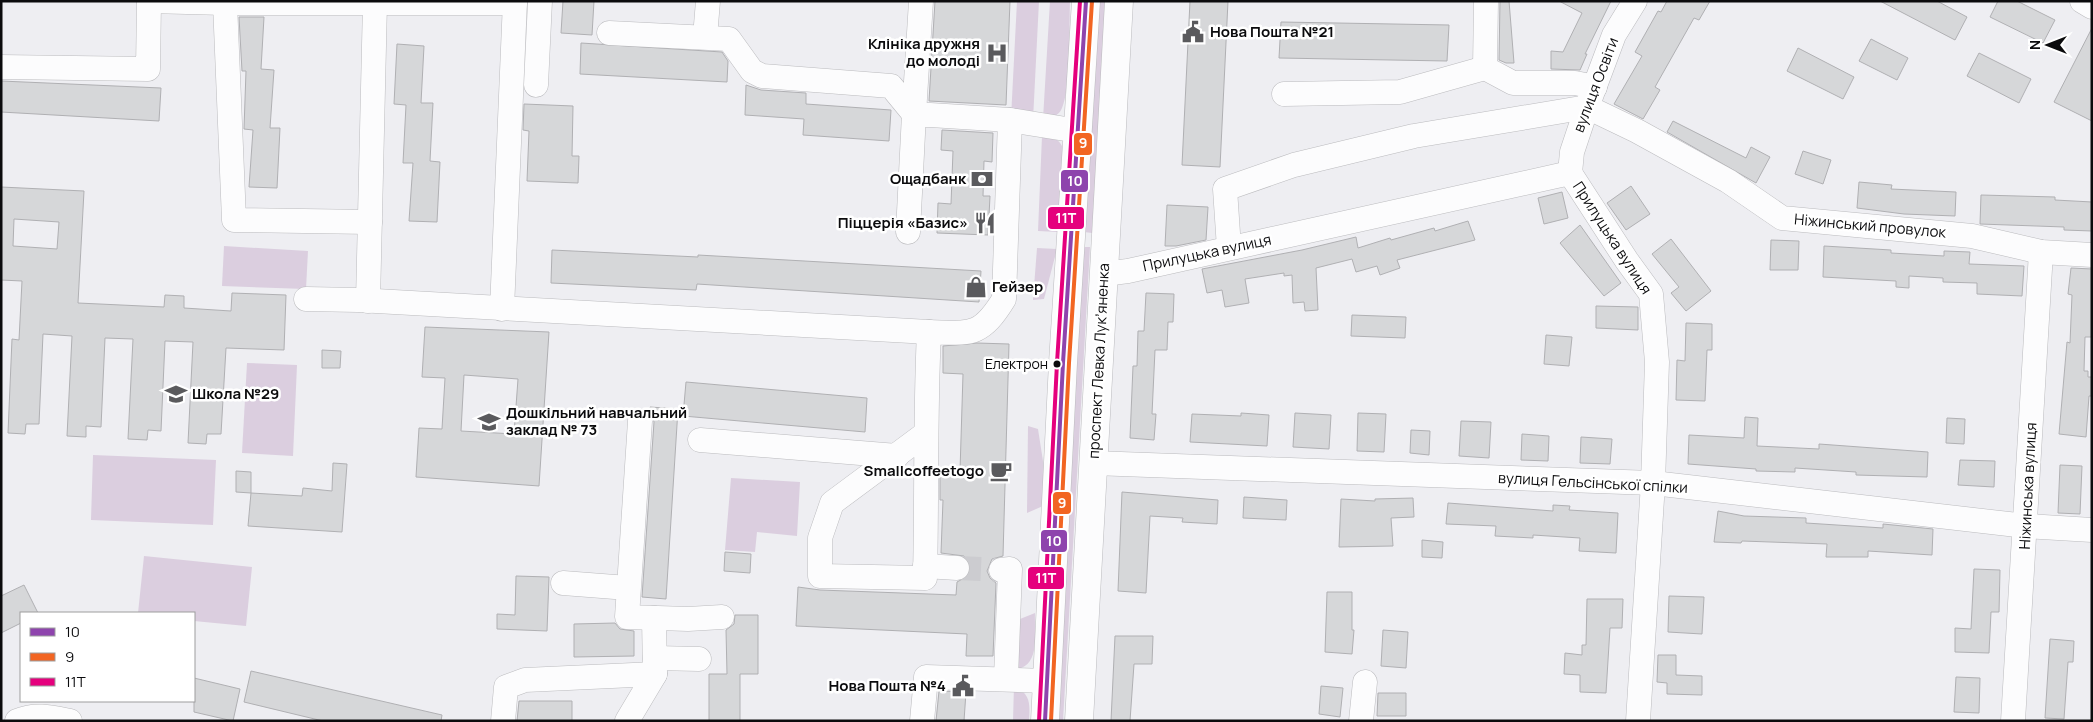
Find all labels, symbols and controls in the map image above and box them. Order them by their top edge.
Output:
public building icon: Нова Пошта №21 [1180,19,1206,45]
north arrow [2023,20,2073,70]
place label: Нова Пошта №21 [1210,21,1334,42]
place label: Клініка дружня до молоді [868,33,980,71]
street label: вулиця Освіти [1568,34,1623,135]
hospital icon: Клініка дружня до молоді [984,40,1010,66]
text: N [2025,40,2044,50]
line badge: 9 [1073,132,1093,156]
text: 9 [1079,133,1087,152]
bank icon: Ощадбанк [969,166,995,192]
place label: Ощадбанк [890,168,967,189]
line badge: 10 [1060,169,1089,193]
text: 10 [1067,171,1083,190]
street label: Прилуцька вулиця [1568,177,1657,298]
line badge: 11Т [1047,206,1085,230]
text: 11Т [1056,208,1077,227]
street label: Ніжинський провулок [1793,208,1947,243]
restaurant icon: Піццерія «Базис» [972,210,998,236]
place label: Піццерія «Базис» [838,212,968,233]
street label: Прилуцька вулиця [1141,229,1273,276]
street label: проспект Левка Лукʼяненка [1083,263,1114,459]
shop icon: Гейзер [963,274,989,300]
place label: Гейзер [992,276,1043,297]
place label: Електрон [985,354,1048,373]
marker: Електрон [1052,359,1062,369]
school or university icon: Школа №29 [163,381,189,407]
place label: Школа №29 [192,383,279,404]
place label: Дошкільний навчальний заклад № 73 [506,402,687,440]
school or university icon: Дошкільний навчальний заклад № 73 [476,409,502,435]
street label: Ніжинська вулиця [2014,422,2041,550]
cafe icon: Smallcoffeetogo [988,458,1014,484]
place label: Smallcoffeetogo [864,460,984,481]
street label: вулиця Гельсінської спілки [1498,467,1688,498]
line badge: 9 [1052,491,1072,515]
text: 9 [1058,493,1066,512]
line badge: 10 [1040,529,1068,553]
text: 10 [1046,531,1062,550]
line badge: 11Т [1027,566,1065,590]
text: 11Т [1036,568,1057,587]
legend [20,612,195,702]
text: 10 [65,621,80,642]
text: 9 [65,646,74,667]
text: 11Т [65,671,86,692]
public building icon: Нова Пошта №4 [950,673,976,699]
place label: Нова Пошта №4 [828,675,946,696]

